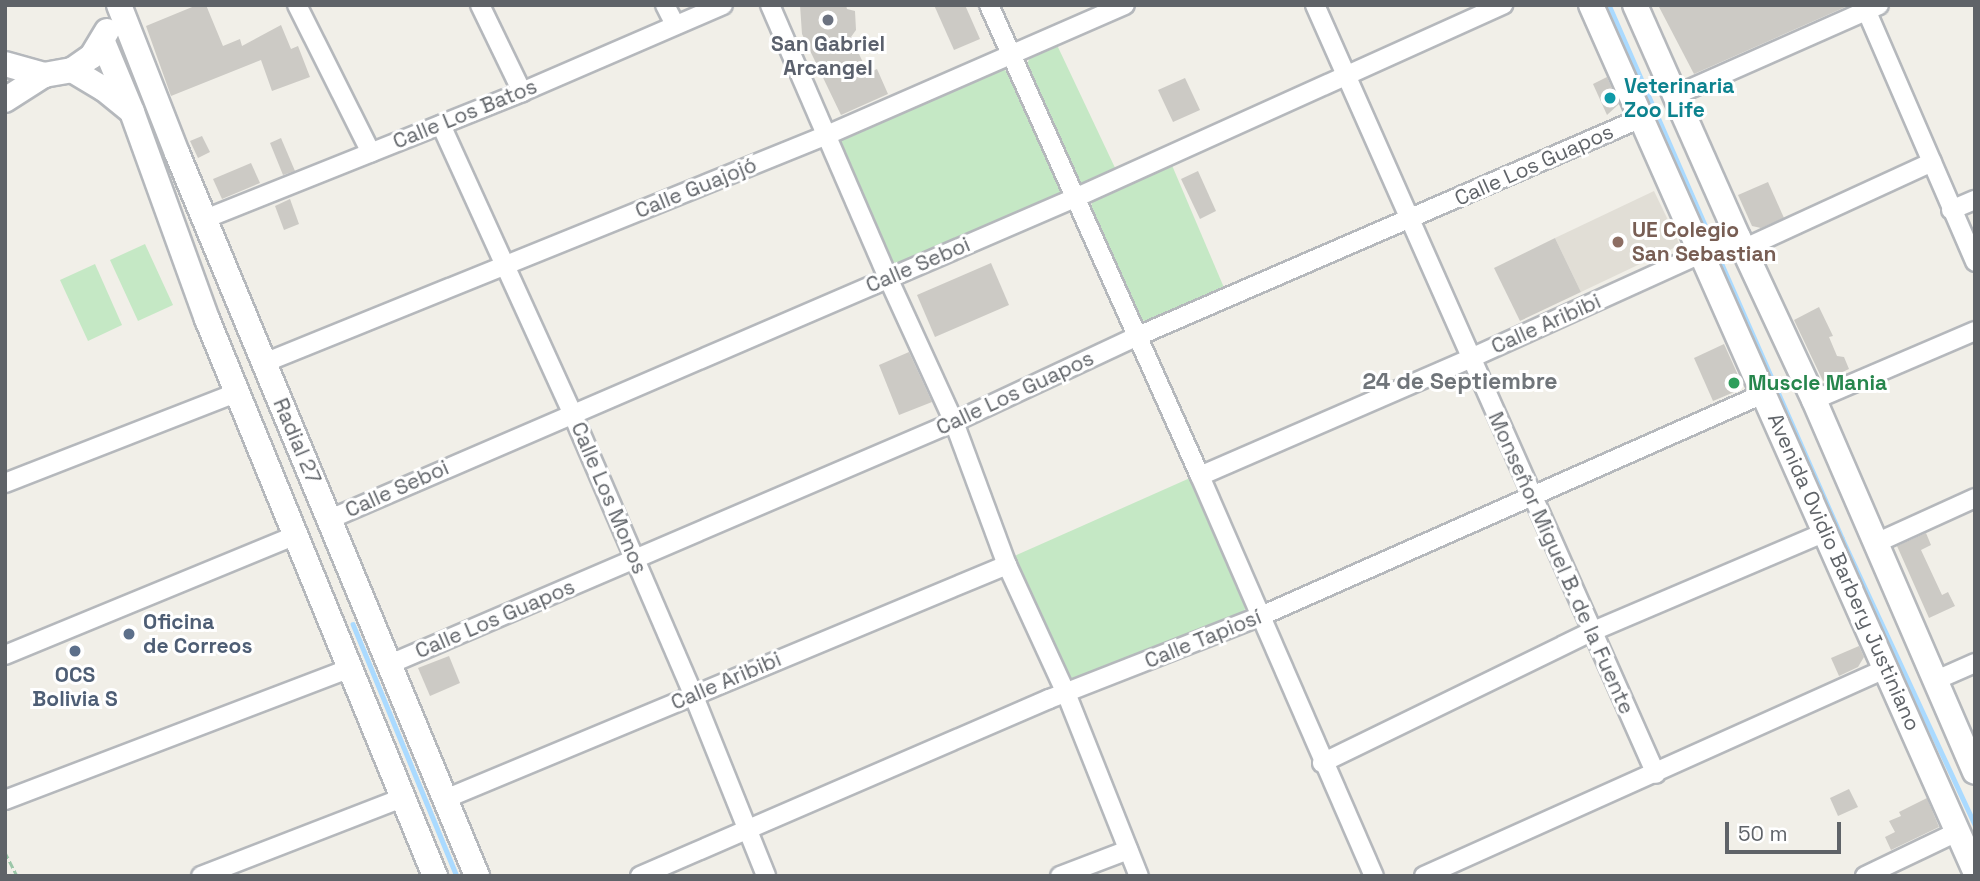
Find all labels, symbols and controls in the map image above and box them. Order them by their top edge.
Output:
marker: San Gabriel Arcangel [820,12,836,28]
place label: San Gabriel Arcangel [771,31,885,81]
place label: Veterinaria Zoo Life [1624,73,1734,123]
street label: Calle Los Batos [389,74,541,154]
marker: Veterinaria Zoo Life [1602,90,1618,106]
street label: Calle Los Guapos [1451,119,1617,211]
street label: Calle Guajojó [632,152,760,224]
place label: UE Colegio San Sebastian [1632,217,1776,267]
street label: Calle Seboi [862,232,974,298]
marker: UE Colegio San Sebastian [1610,234,1626,250]
street label: Calle Aribibi [1487,289,1605,359]
street label: Calle Los Guapos [932,345,1098,441]
district label: 24 de Septiembre [1362,367,1558,395]
place label: Muscle Mania [1748,370,1887,396]
marker: Muscle Mania [1726,375,1742,391]
street label: Radial 27 [268,394,326,488]
street label: Monseñor Miguel B. de la Fuente [1483,408,1639,718]
street label: Avenida Ovidio Barbery Justiniano [1762,409,1926,735]
street label: Calle Los Monos [566,418,652,578]
street label: Calle Seboi [341,455,453,523]
street label: Calle Los Guapos [411,574,579,664]
street label: Calle Tapiosí [1141,604,1265,674]
place label: Oficina de Correos [143,609,252,659]
marker: Oficina de Correos [121,626,137,642]
marker: OCS Bolivia S [67,643,83,659]
street label: Calle Aribibi [667,646,785,716]
place label: OCS Bolivia S [32,662,118,712]
scale bar [1728,808,1843,852]
text: 50 m [1738,820,1788,847]

